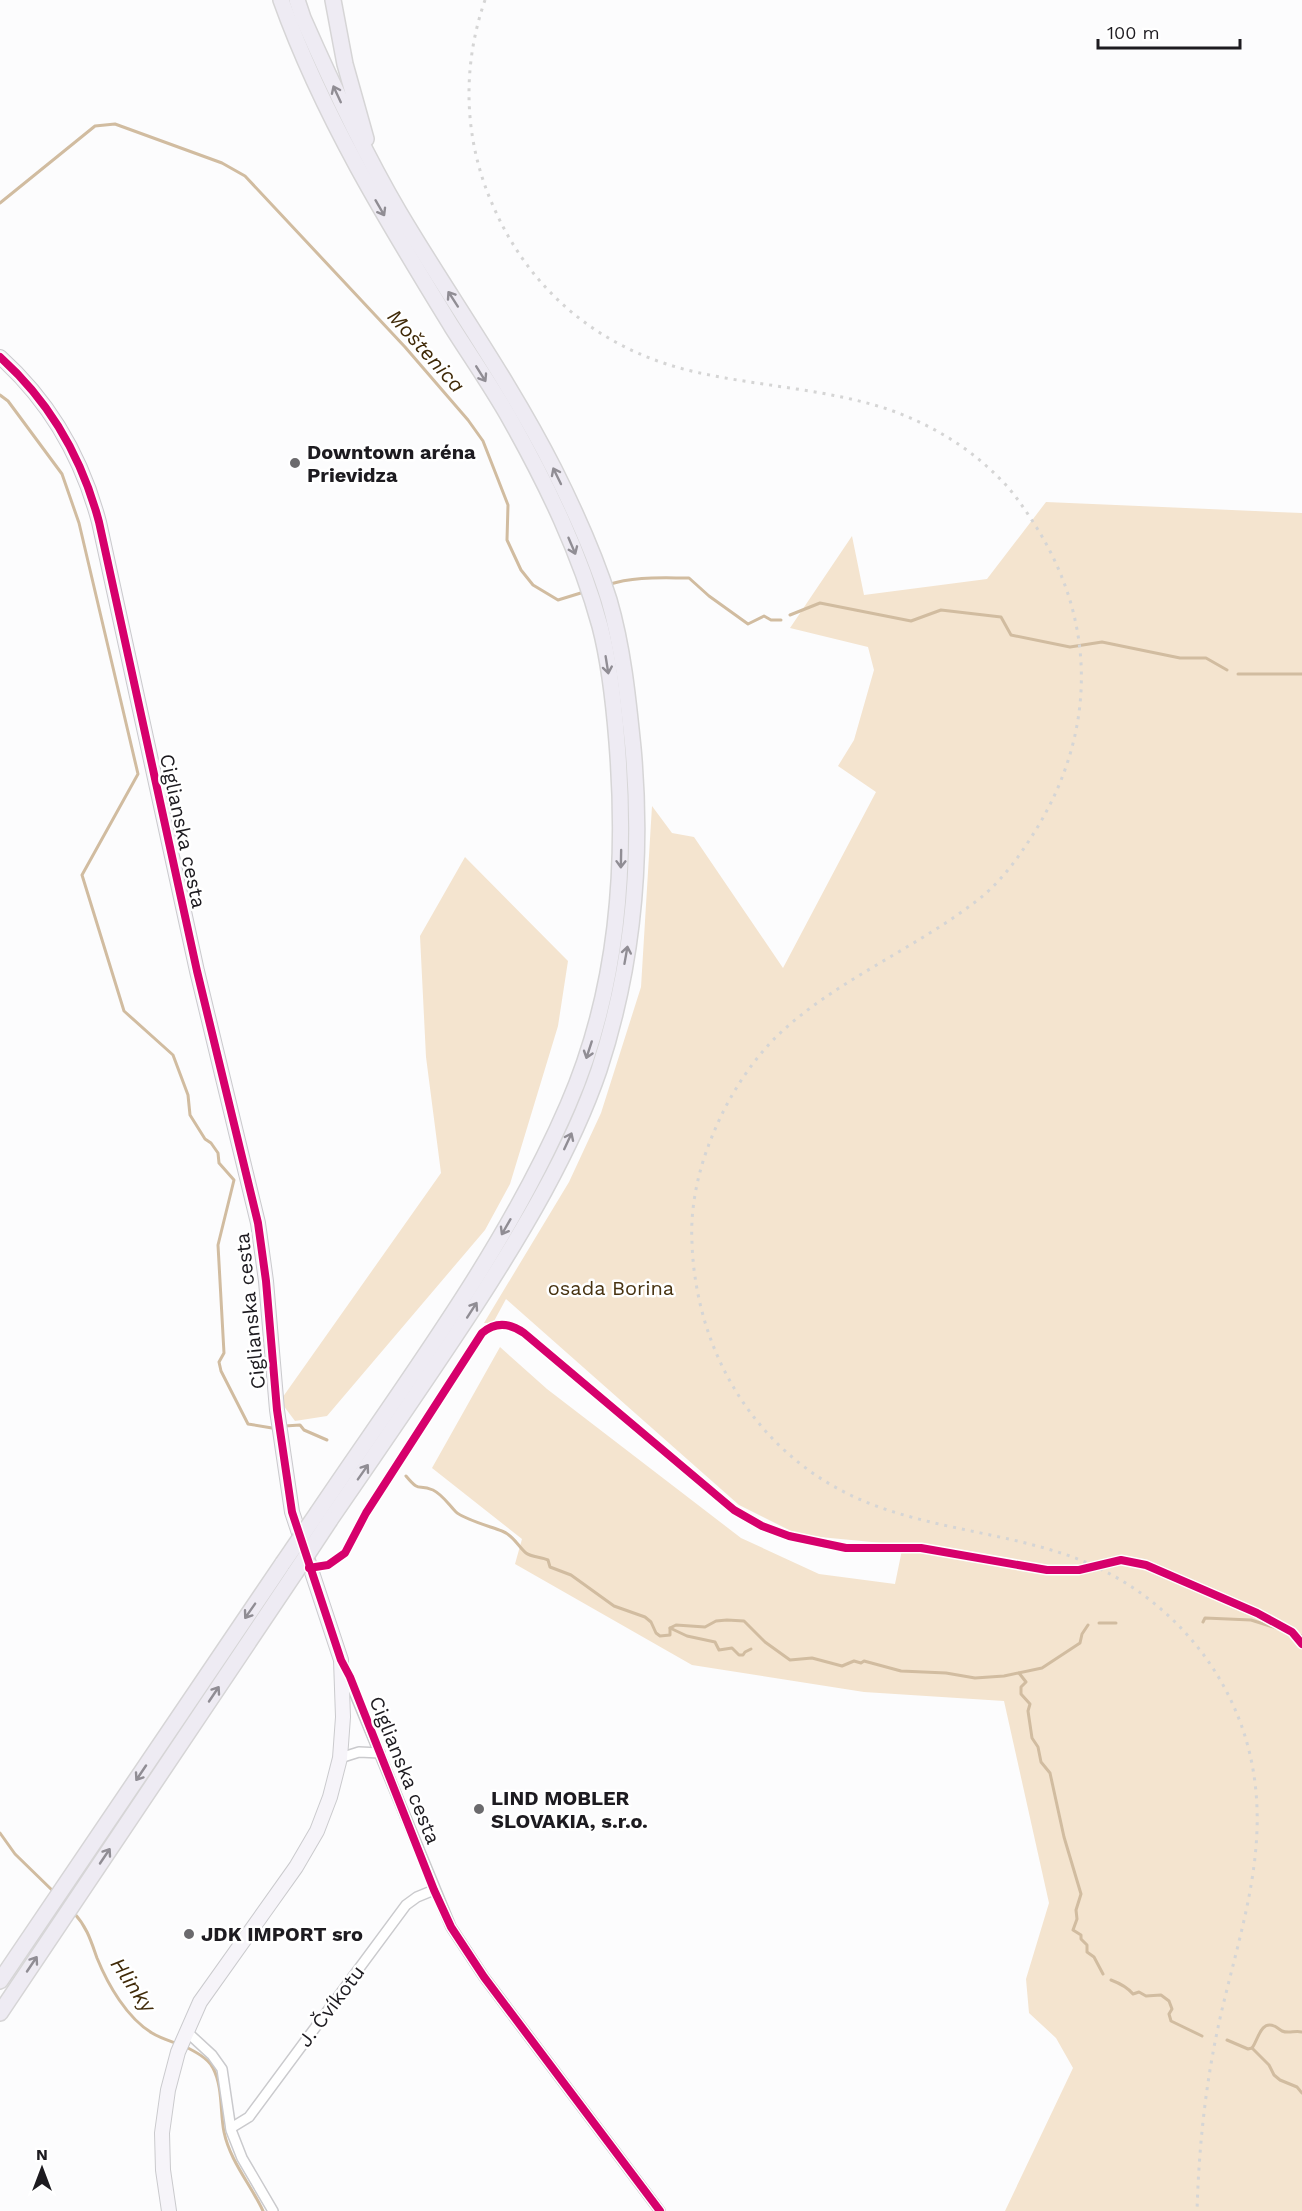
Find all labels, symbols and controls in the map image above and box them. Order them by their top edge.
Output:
scale bar [1098,12,1240,50]
text: 100 m [1107,22,1160,43]
one-way arrow [330,85,342,103]
one-way arrow [374,199,386,216]
one-way arrow [447,292,459,308]
water label: Moštenica [383,304,470,397]
one-way arrow [476,365,488,382]
place label: Downtown aréna Prievidza [307,440,476,487]
marker: Downtown aréna Prievidza [288,456,302,470]
one-way arrow [551,468,563,485]
one-way arrow [568,537,579,555]
one-way arrow [601,654,612,674]
street label: Ciglianska cesta [155,752,211,910]
one-way arrow [615,848,627,868]
one-way arrow [621,946,632,966]
one-way arrow [582,1040,593,1059]
one-way arrow [563,1132,575,1150]
one-way arrow [500,1218,512,1235]
street label: Ciglianska cesta [230,1232,270,1390]
park label: osada Borina [548,1276,674,1300]
one-way arrow [466,1302,478,1319]
one-way arrow [357,1464,369,1481]
one-way arrow [244,1603,256,1619]
one-way arrow [208,1686,220,1703]
street label: Ciglianska cesta [364,1693,446,1847]
one-way arrow [135,1764,147,1781]
place label: LIND MOBLER SLOVAKIA, s.r.o. [491,1786,648,1833]
marker: LIND MOBLER SLOVAKIA, s.r.o. [472,1802,486,1816]
one-way arrow [98,1847,111,1864]
place label: JDK IMPORT sro [201,1922,363,1946]
marker: JDK IMPORT sro [182,1927,196,1941]
water label: Hlinky [106,1952,162,2018]
one-way arrow [26,1956,39,1973]
street label: J. Čvíkotu [293,1960,369,2052]
north arrow [12,2139,72,2199]
text: N [36,2145,48,2164]

